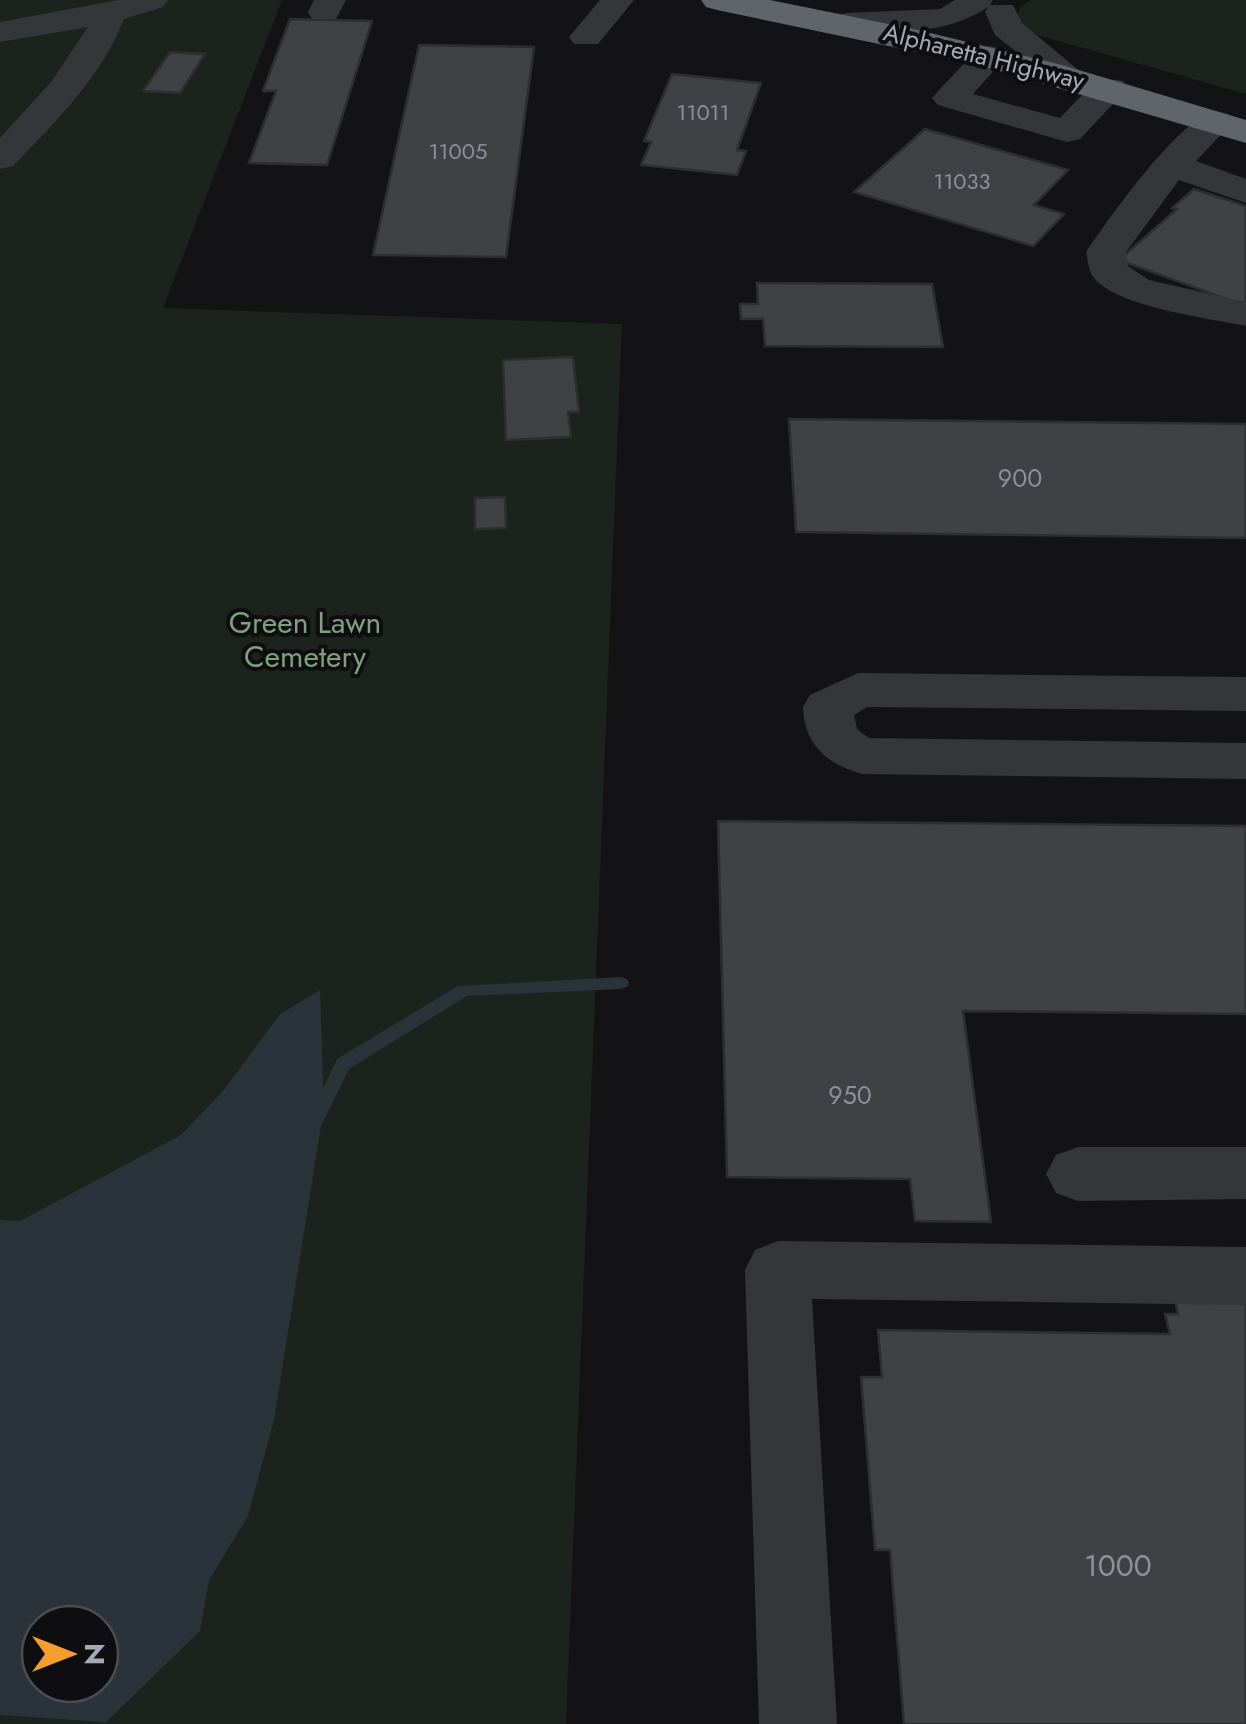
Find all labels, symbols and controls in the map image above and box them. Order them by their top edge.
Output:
street label: Alpharetta Highway [880,14,1088,98]
house number: 11011 [677,96,729,128]
house number: 11005 [429,135,487,167]
house number: 11033 [933,165,991,197]
house number: 900 [998,460,1042,496]
park label: Green Lawn Cemetery [229,601,381,678]
house number: 950 [828,1077,872,1113]
house number: 1000 [1084,1544,1152,1587]
north arrow [20,1604,120,1704]
text: N [74,1643,115,1665]

